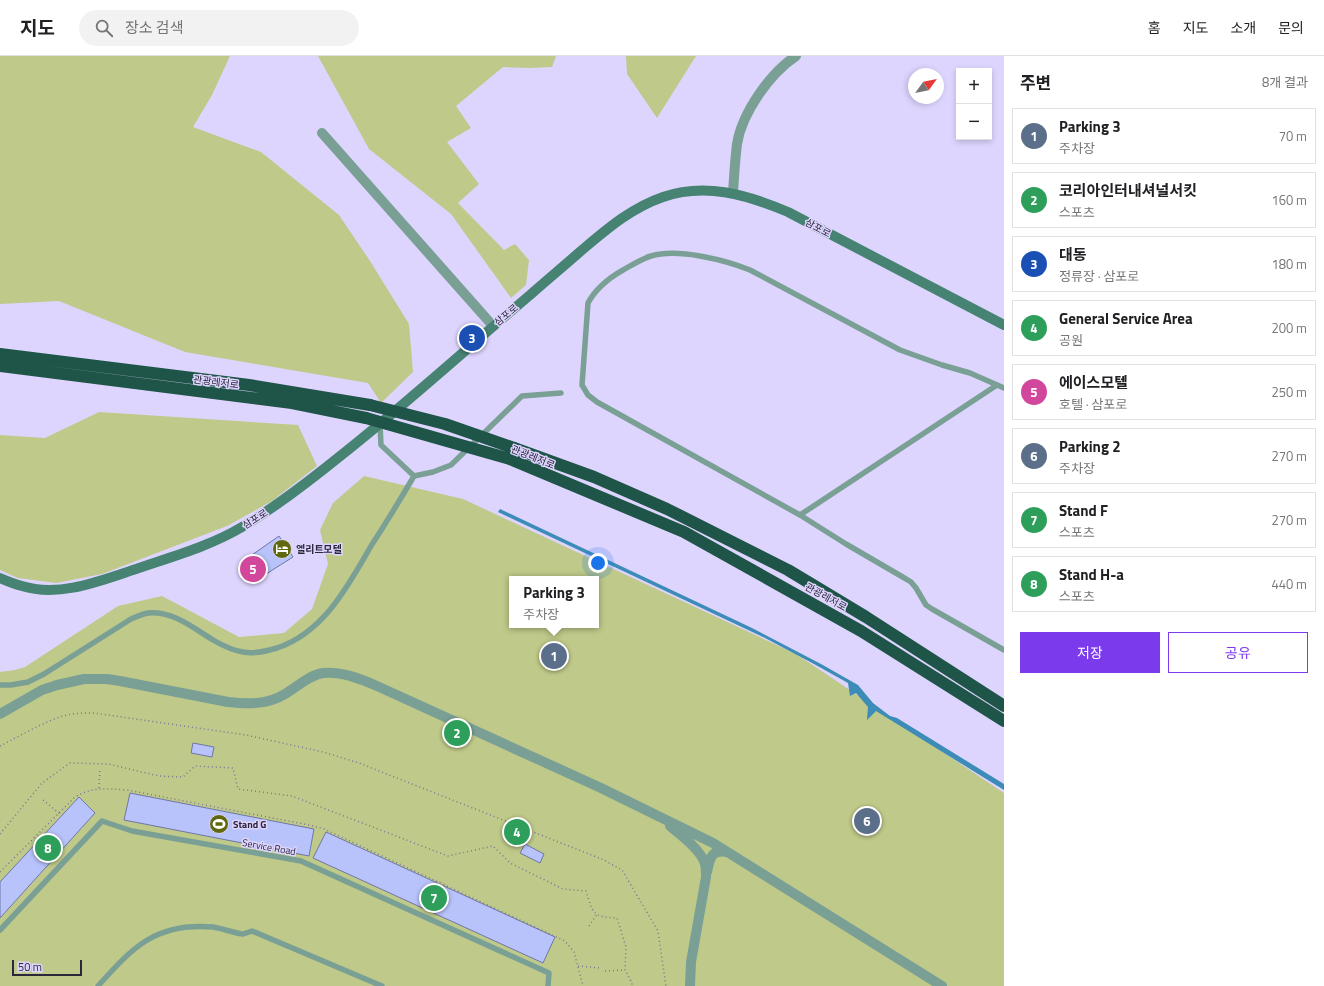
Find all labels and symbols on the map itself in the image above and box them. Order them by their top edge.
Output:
north arrow [908,68,944,104]
street label: 삼포로 [802,215,834,241]
street label: 삼포로 [491,300,521,330]
pin: 3 [459,323,485,353]
street label: 관광레저로 [192,372,240,392]
street label: 관광레저로 [509,441,557,473]
street label: 삼포로 [239,505,271,533]
hotel icon: 엘리트모텔 [271,538,293,560]
place label: 엘리트모텔 [296,542,342,557]
your location [588,553,608,573]
pin: 5 [240,554,266,584]
street label: 관광레저로 [802,579,850,615]
pin: 1 [541,641,567,671]
pin: 2 [444,718,470,748]
pin: 6 [854,806,880,836]
sports icon: Stand G [208,813,230,835]
place label: Stand G [233,817,266,832]
pin: 4 [504,817,530,847]
pin: 8 [35,833,61,863]
street label: Service Road [241,835,297,859]
pin: 7 [421,883,447,913]
scale bar [12,958,82,977]

